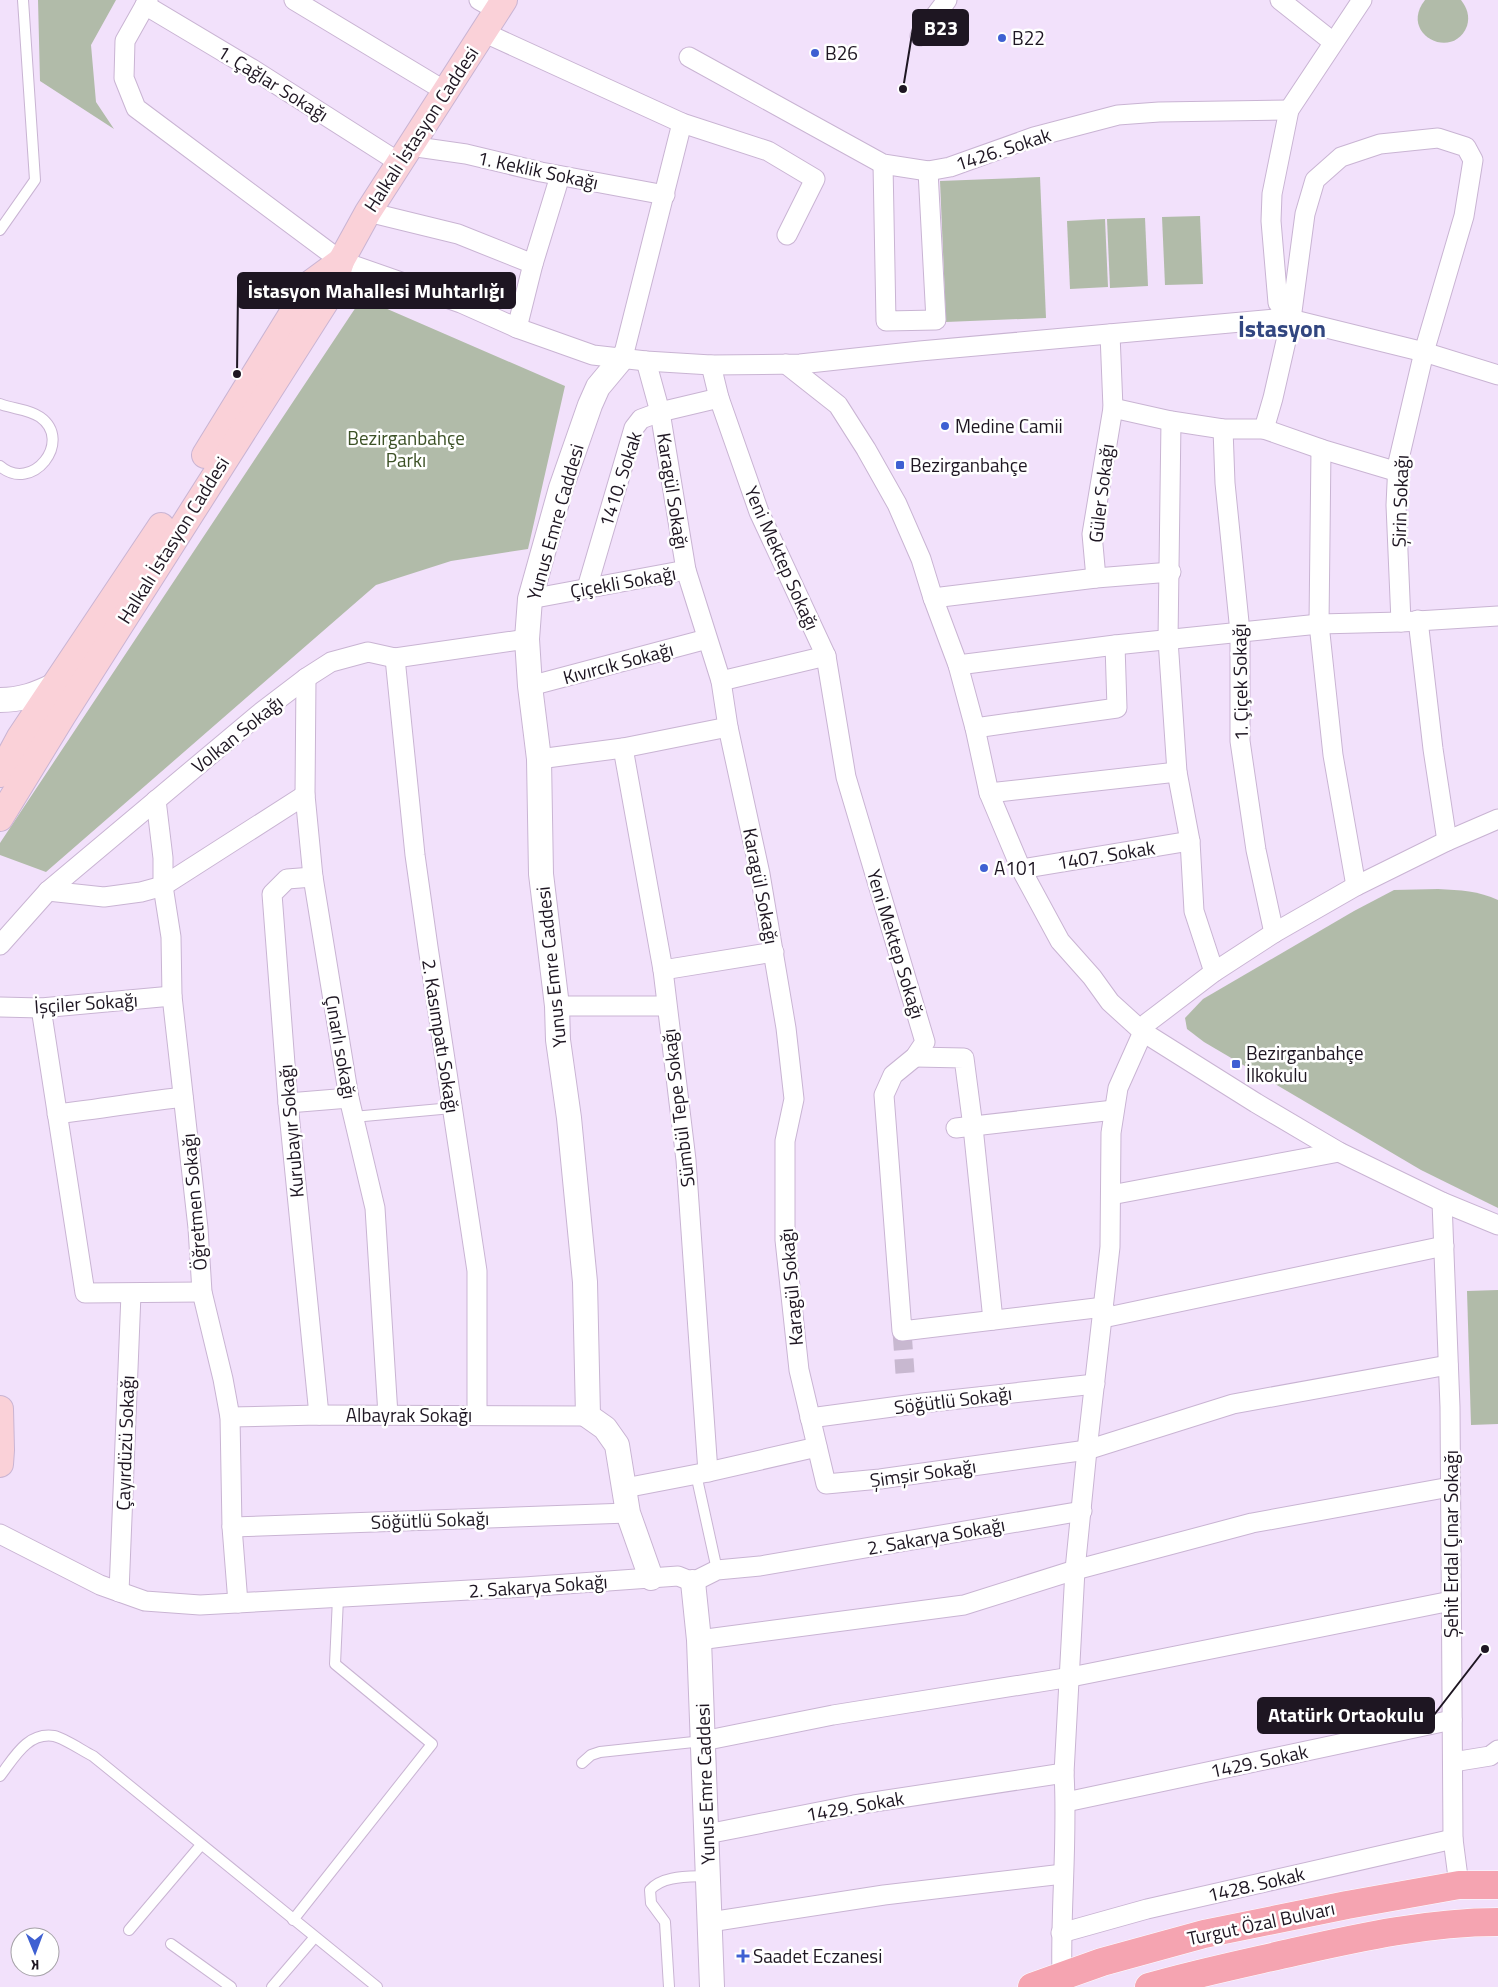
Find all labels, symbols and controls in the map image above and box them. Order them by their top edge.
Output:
callout: B23 [913,10,968,45]
text: B23 [924,12,958,43]
place label: B22 [1012,23,1045,52]
marker: B22 [996,32,1008,44]
street label: 1. Çağlar Sokağı [212,37,334,128]
place label: B26 [825,38,858,67]
street label: Halkalı İstasyon Caddesi [356,40,485,217]
marker: B26 [809,47,821,59]
street label: 1426. Sokak [951,119,1054,178]
street label: 1. Keklik Sokağı [475,143,601,196]
callout: İstasyon Mahallesi Muhtarlığı [238,273,515,308]
text: İstasyon Mahallesi Muhtarlığı [247,275,505,306]
district label: İstasyon [1238,310,1326,346]
place label: Medine Camii [955,411,1063,440]
marker: Medine Camii [939,420,951,432]
park label: Bezirganbahçe Parkı [347,423,465,474]
street label: 1410. Sokak [590,427,649,530]
street label: Karagül Sokağı [650,431,697,551]
street label: Yunus Emre Caddesi [518,440,591,604]
street label: Güler Sokağı [1080,442,1121,544]
street label: Halkalı İstasyon Caddesi [109,450,236,629]
place label: Bezirganbahçe [910,450,1028,479]
street label: Şirin Sokağı [1383,454,1416,548]
marker: Bezirganbahçe [894,459,906,471]
street label: Yeni Mektep Sokağı [738,481,827,634]
street label: Çiçekli Sokağı [568,558,678,605]
street label: 1. Çiçek Sokağı [1224,623,1255,741]
street label: Kıvırcık Sokağı [559,634,676,691]
street label: Volkan Sokağı [185,688,289,780]
street label: Karagül Sokağı [736,825,787,946]
street label: 1407. Sokak [1055,832,1157,877]
place label: A101 [994,853,1037,882]
marker: A101 [978,862,990,874]
street label: Yeni Mektep Sokağı [860,866,933,1022]
street label: Yunus Emre Caddesi [528,885,573,1049]
street label: 2. Kasımpatı Sokağı [415,957,468,1115]
street label: İşçiler Sokağı [33,984,139,1021]
street label: Çınarlı sokağı [318,993,365,1101]
street label: Sümbül Tepe Sokağı [653,1027,702,1189]
place label: Bezirganbahçe İlkokulu [1246,1038,1364,1089]
marker: Bezirganbahçe İlkokulu [1230,1058,1242,1070]
street label: Kurubayır Sokağı [270,1063,311,1199]
street label: Öğretmen Sokağı [173,1132,214,1272]
street label: Karagül Sokağı [771,1227,810,1347]
street label: Çayırdüzü Sokağı [108,1375,141,1511]
street label: Söğütlü Sokağı [892,1378,1013,1421]
street label: Albayrak Sokağı [346,1400,472,1429]
street label: Şehit Erdal Çınar Sokağı [1436,1450,1465,1638]
street label: Şimşir Sokağı [868,1451,978,1494]
street label: Söğütlü Sokağı [370,1503,490,1536]
street label: 2. Sakarya Sokağı [865,1509,1007,1562]
street label: 2. Sakarya Sokağı [467,1566,609,1605]
callout: Atatürk Ortaokulu [1258,1698,1434,1733]
text: Atatürk Ortaokulu [1268,1699,1424,1730]
street label: Yunus Emre Caddesi [687,1703,722,1865]
street label: 1429. Sokak [1208,1736,1310,1785]
street label: 1429. Sokak [804,1783,906,1828]
street label: 1428. Sokak [1204,1858,1307,1909]
street label: Turgut Özal Bulvarı [1184,1893,1337,1952]
north arrow [10,1927,60,1977]
place label: Saadet Eczanesi [753,1941,882,1970]
marker: Saadet Eczanesi [737,1950,749,1962]
text: K [30,1955,40,1976]

